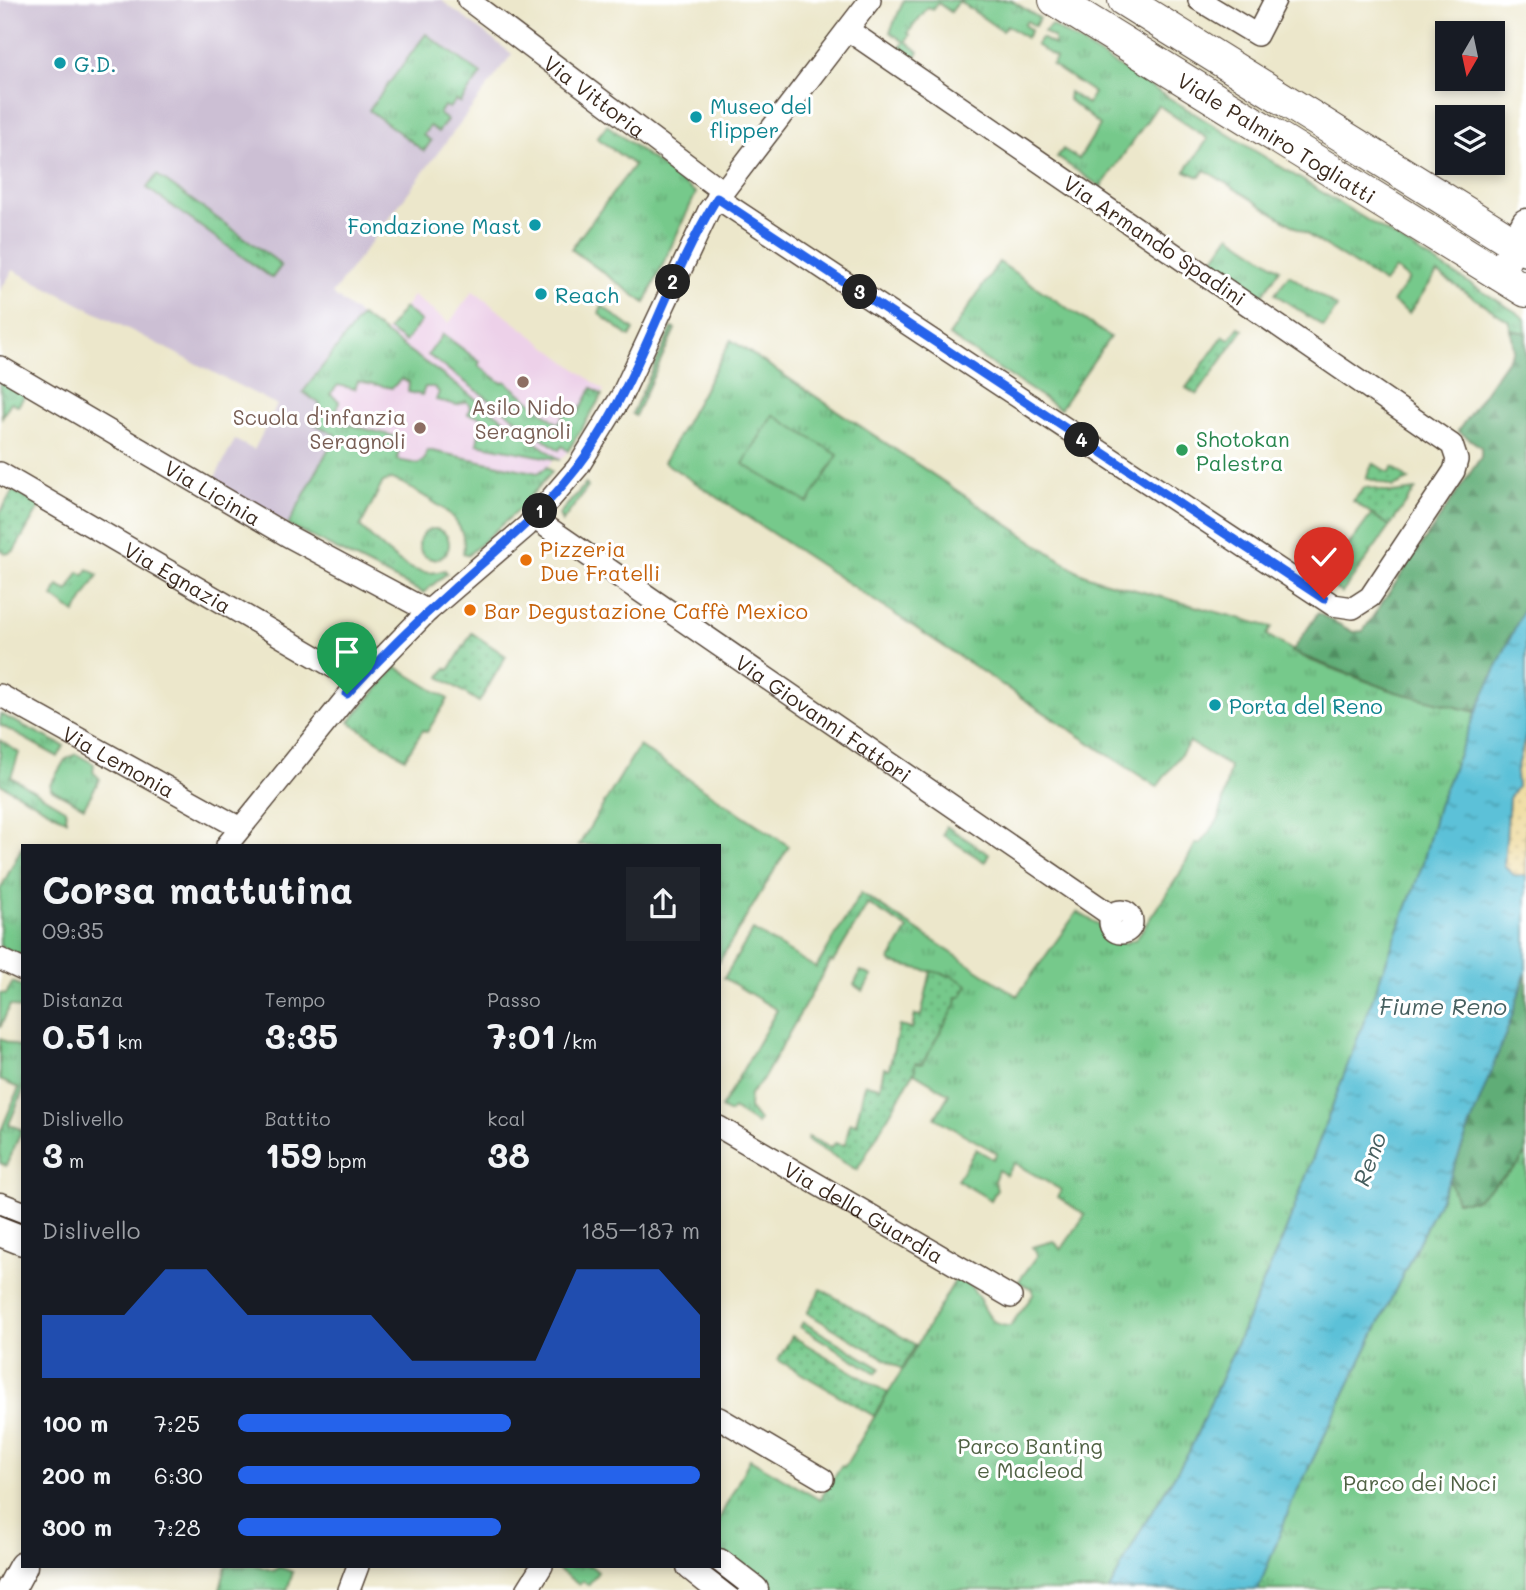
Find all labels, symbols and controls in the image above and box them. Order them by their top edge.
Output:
north arrow [1435,21,1505,91]
map controls [1435,21,1505,175]
street label: Via Vittoria [539,48,651,143]
place label: G.D. [74,50,116,77]
marker: G.D. [52,55,68,71]
street label: Viale Palmiro Togliatti [1173,66,1381,209]
place label: Museo del flipper [710,92,812,143]
button: layers [1435,105,1505,175]
marker: Museo del flipper [688,109,704,125]
street label: Via Armando Spadini [1059,169,1251,311]
place label: Fondazione Mast [348,212,521,239]
marker: Fondazione Mast [527,217,543,233]
pin: 2 [656,264,690,300]
text: 2 [667,269,678,294]
pin: 3 [842,274,878,310]
text: 3 [854,279,865,304]
place label: Reach [555,281,619,308]
marker: Reach [533,286,549,302]
marker: Asilo Nido Seragnoli [515,374,531,390]
place label: Asilo Nido Seragnoli [471,393,575,444]
place label: Scuola d'infanzia Seragnoli [233,403,406,454]
marker: Scuola d'infanzia Seragnoli [412,420,428,436]
pin: 4 [1064,422,1100,458]
place label: Shotokan Palestra [1196,425,1290,476]
text: 4 [1075,427,1088,452]
marker: Shotokan Palestra [1174,442,1190,458]
street label: Via Licinia [160,453,266,531]
pin: 1 [522,494,558,528]
text: 1 [535,498,544,523]
pin [1294,527,1354,599]
street label: Via Egnazia [119,535,237,618]
place label: Pizzeria Due Fratelli [540,535,660,586]
icon: check [1305,538,1343,576]
marker: Pizzeria Due Fratelli [518,552,534,568]
place label: Bar Degustazione Caffè Mexico [484,597,808,624]
marker: Bar Degustazione Caffè Mexico [462,602,478,618]
pin [317,622,377,694]
icon: arrive [328,633,366,671]
street label: Via Giovanni Fattori [731,648,917,788]
place label: Porta del Reno [1229,692,1383,719]
marker: Porta del Reno [1207,697,1223,713]
street label: Via Lemonia [58,719,180,803]
text: Corsa mattutina [42,864,353,914]
button: share [626,867,700,941]
text: 09:35 [42,915,104,945]
text: Distanza [42,987,123,1012]
text: Tempo [265,987,325,1012]
text: Passo [487,987,541,1012]
water label: Fiume Reno [1379,991,1507,1021]
text: 0.51 [42,1012,111,1058]
text: 3:35 [265,1012,338,1058]
text: 7:01 [487,1012,556,1058]
text: km [111,1029,143,1054]
text: /km [556,1029,597,1054]
text: Dislivello [42,1106,123,1131]
text: Battito [265,1106,330,1131]
text: kcal [487,1106,525,1131]
water label: Reno [1345,1128,1393,1190]
text: 3 [42,1131,63,1177]
text: 159 [265,1131,322,1177]
text: 38 [487,1131,530,1177]
text: m [63,1148,84,1173]
text: bpm [322,1148,367,1173]
street label: Via della Guardia [780,1155,949,1268]
text: Dislivello [42,1215,140,1245]
text: 185–187 m [581,1215,700,1245]
text: 100 m [42,1408,108,1438]
text: 7:25 [154,1408,200,1438]
park label: Parco Banting e Macleod [957,1432,1103,1483]
text: 200 m [42,1460,111,1490]
text: 6:30 [154,1460,203,1490]
park label: Parco dei Noci [1343,1469,1497,1496]
text: 300 m [42,1512,112,1542]
text: 7:28 [154,1512,201,1542]

